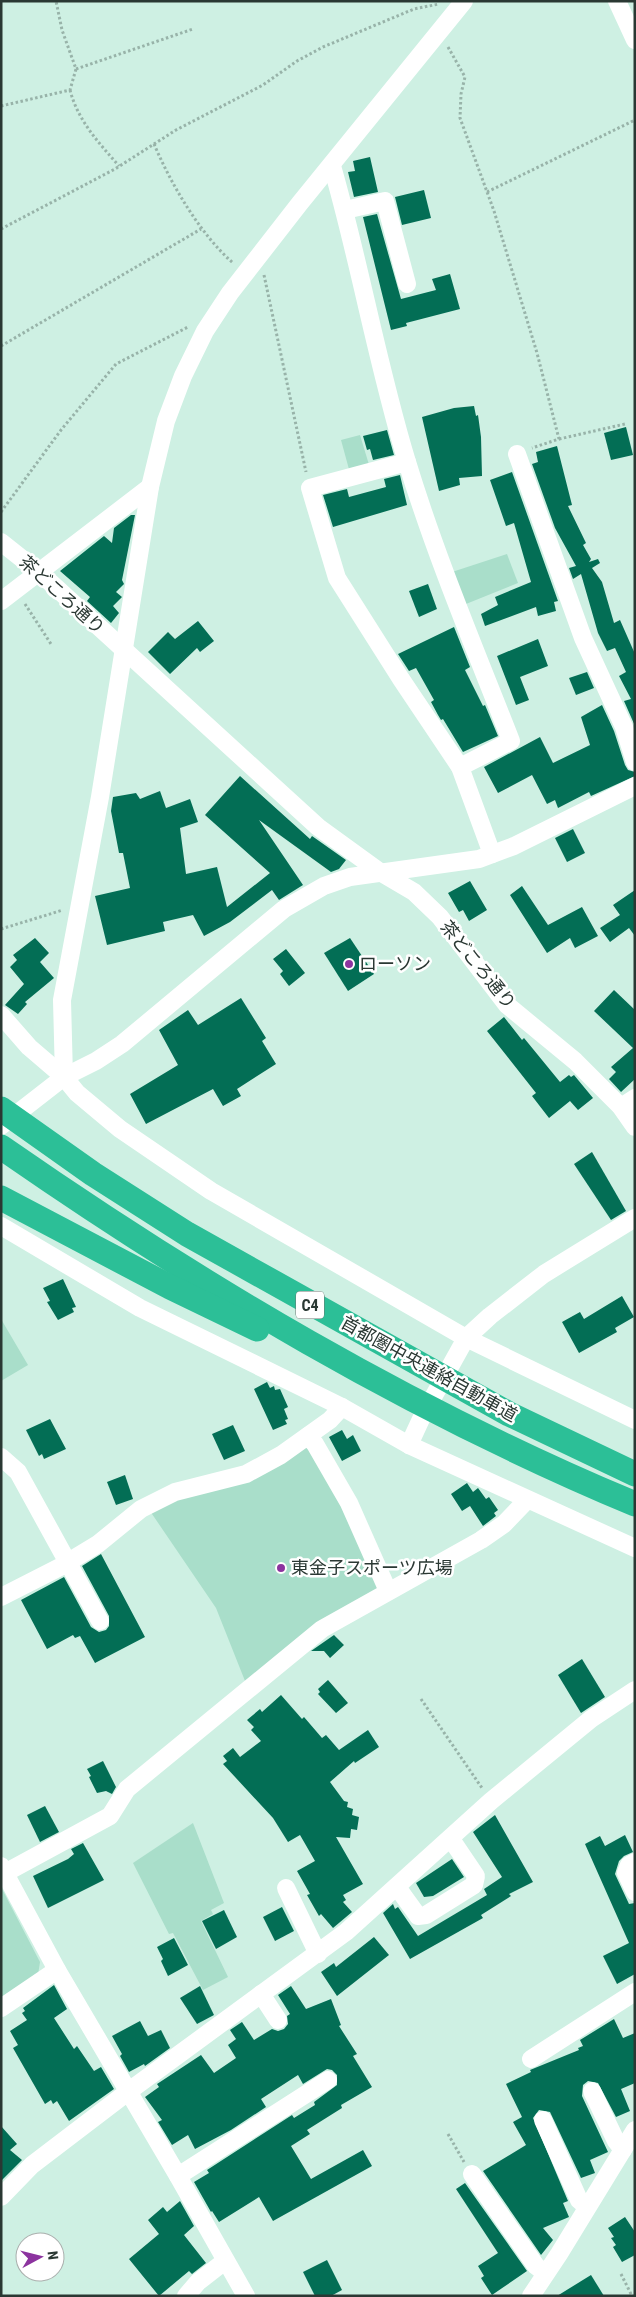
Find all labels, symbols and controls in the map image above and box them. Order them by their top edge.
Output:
street label: 茶どころ通り [15,551,109,638]
street label: 茶どころ通り [436,916,520,1013]
place label: ローソン [359,953,431,974]
marker: ローソン [343,958,355,970]
road number: C4 [296,1292,324,1318]
street label: 首都圏中央連絡自動車道 [338,1311,521,1426]
place label: 東金子スポーツ広場 [291,1557,453,1578]
marker: 東金子スポーツ広場 [275,1562,287,1574]
north arrow [15,2232,65,2282]
text: N [44,2250,61,2261]

